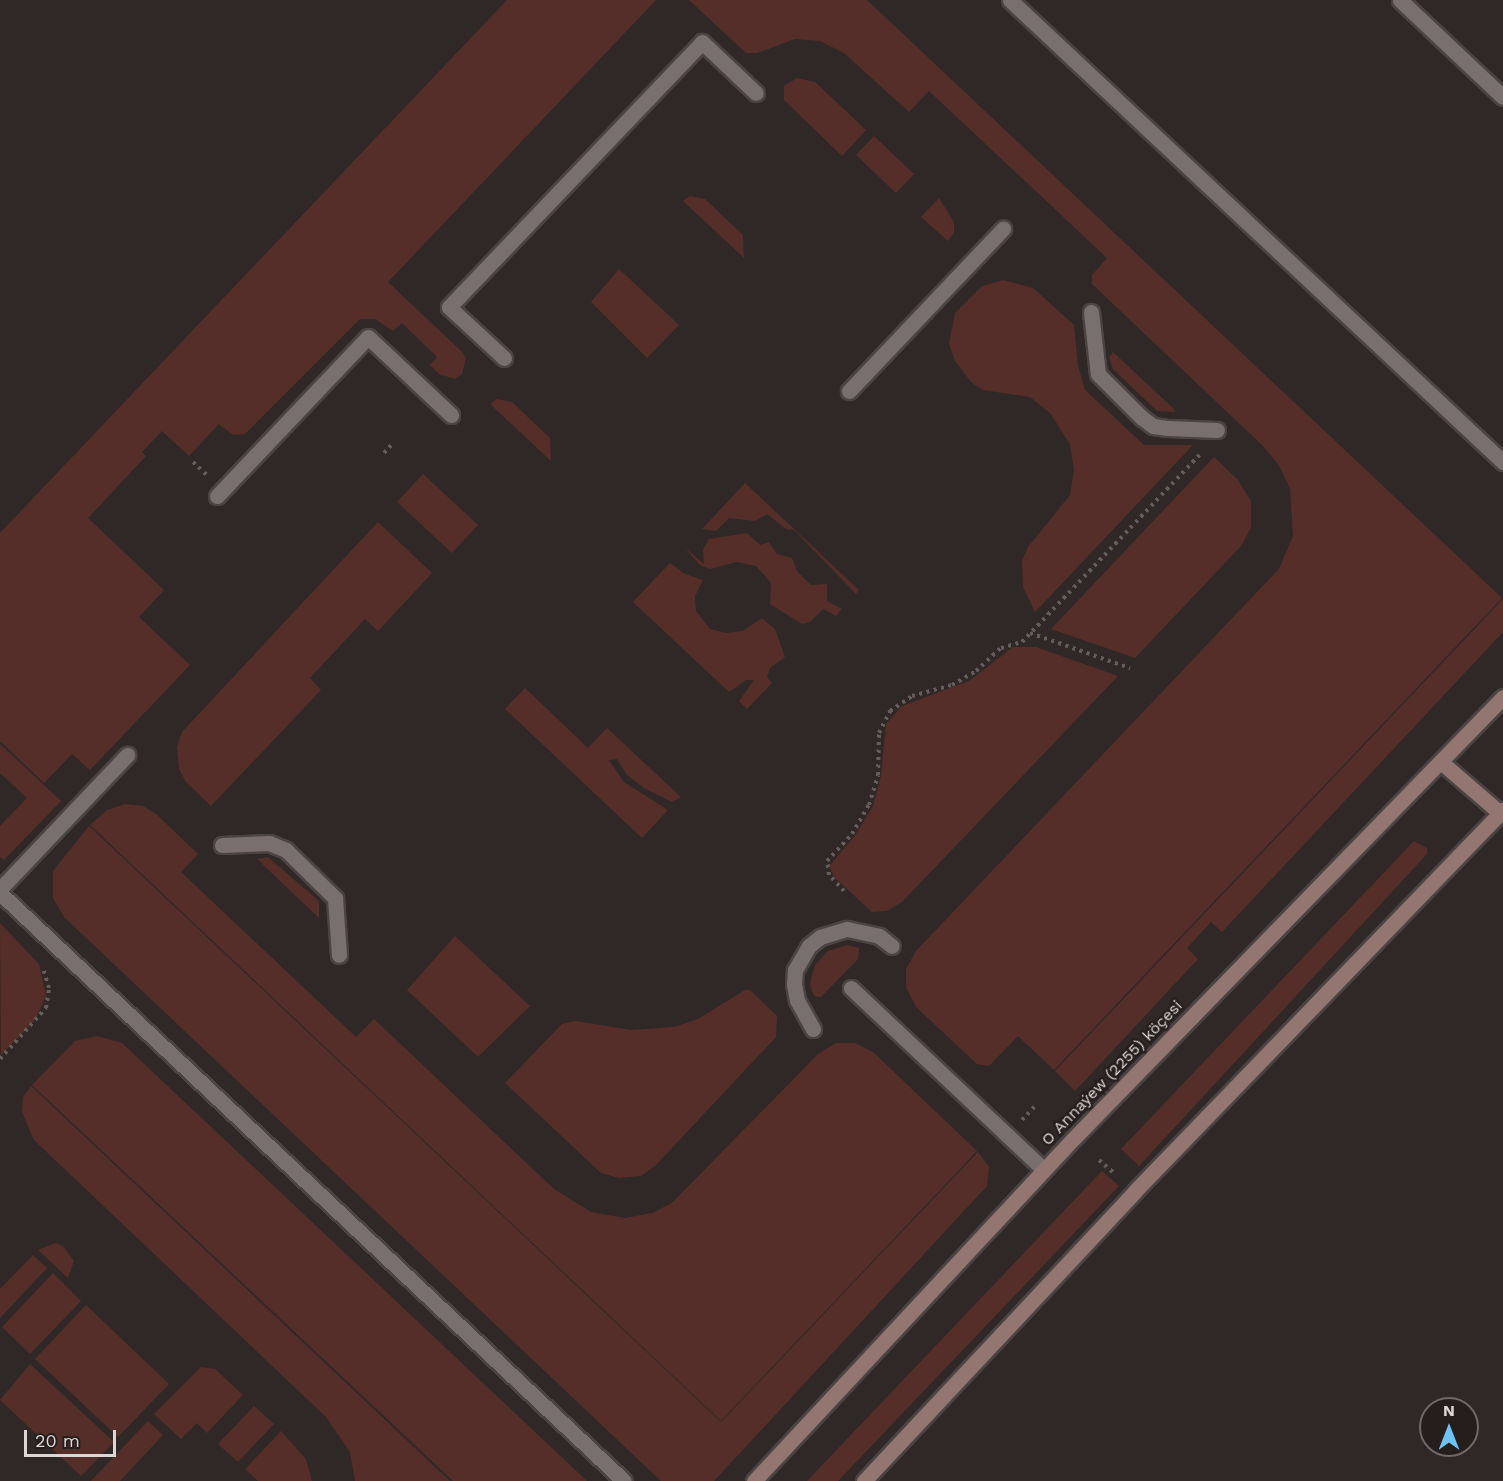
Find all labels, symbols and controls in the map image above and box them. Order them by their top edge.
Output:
street label: O Annaýew (2255) köçesi [1037,996,1187,1150]
north arrow [1419,1397,1479,1457]
text: N [1443,1401,1455,1420]
scale bar [27,1418,118,1456]
text: 20 m [35,1430,80,1451]

